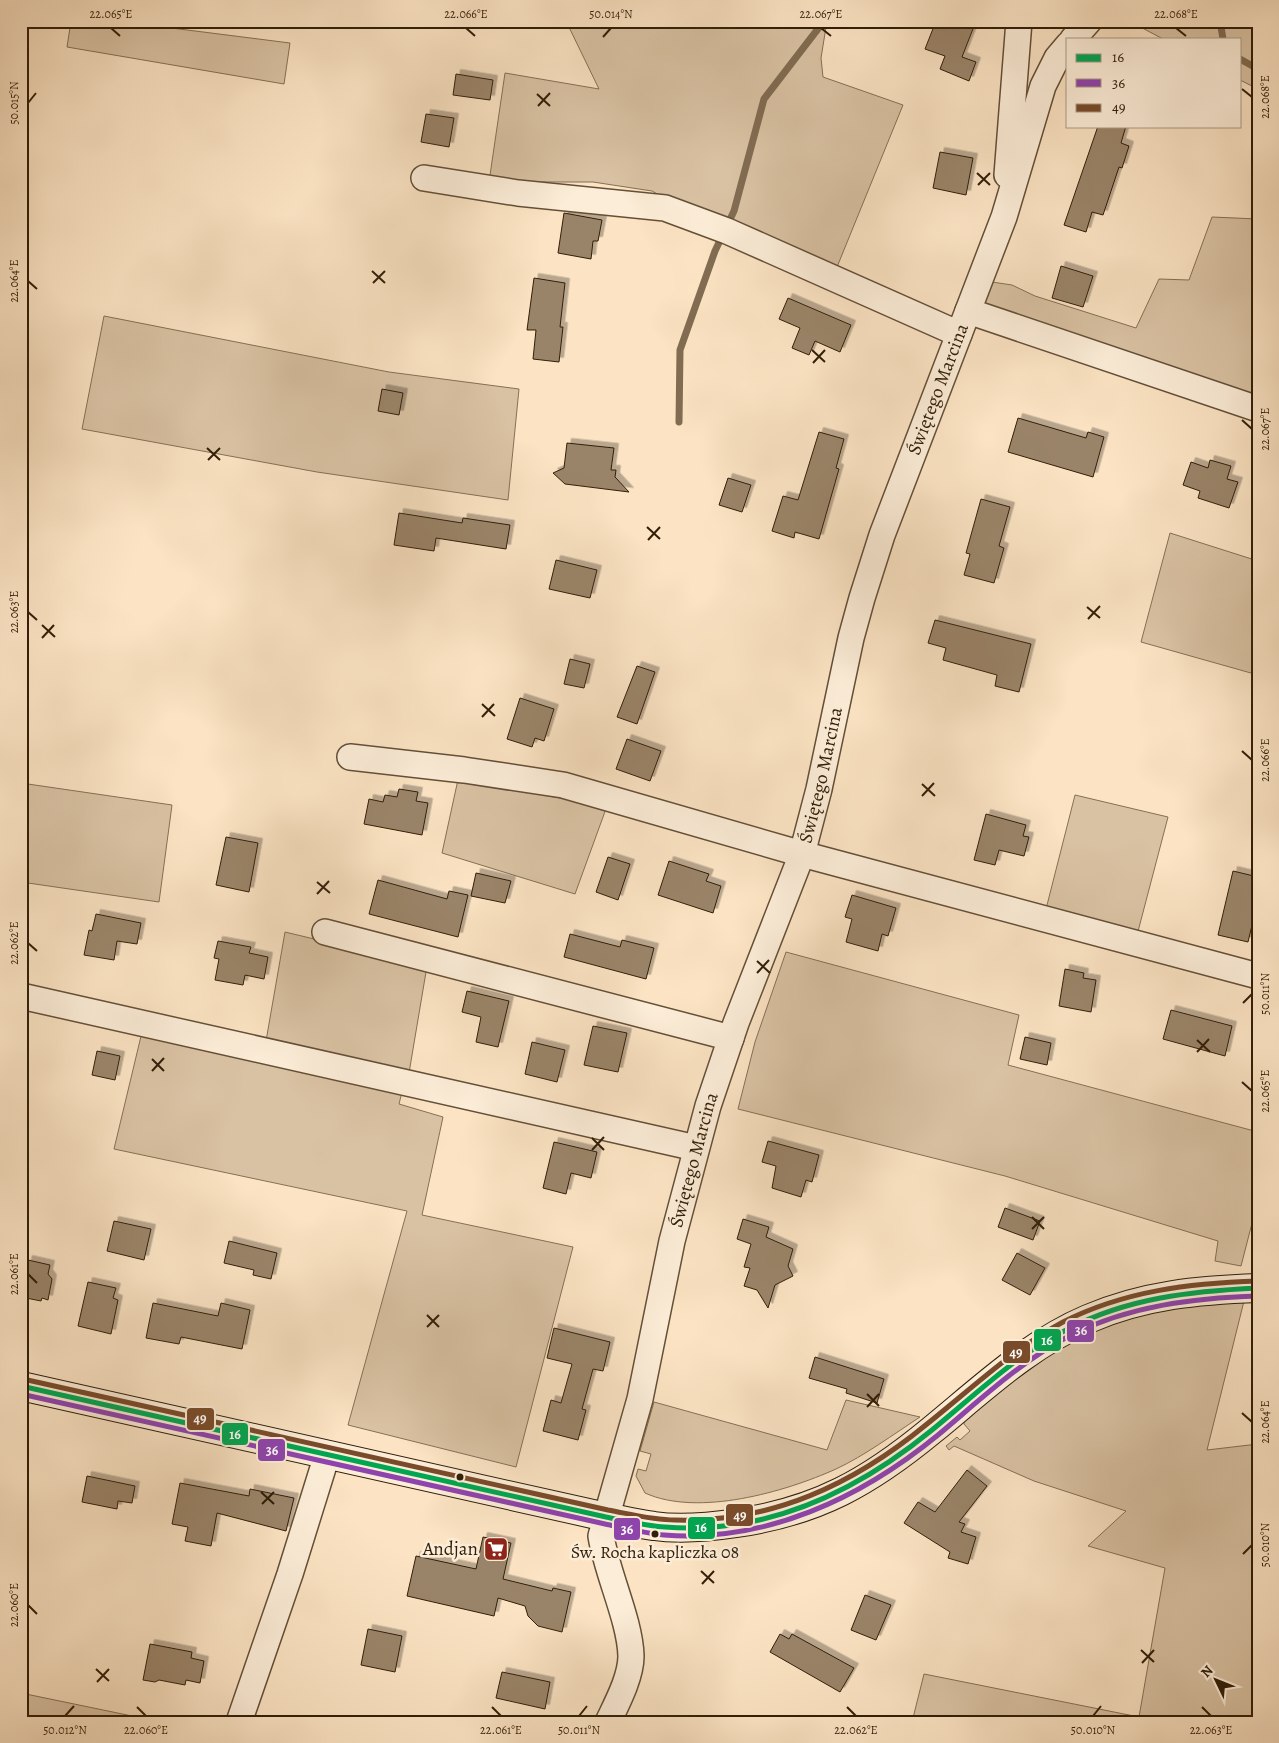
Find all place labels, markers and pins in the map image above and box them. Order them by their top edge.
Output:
unlabelled marker [455,1472,465,1482]
marker: Św. Rocha kapliczka 08 [650,1529,660,1539]
place label: Andjan [422,1536,478,1562]
supermarket icon: Andjan [483,1536,509,1562]
place label: Św. Rocha kapliczka 08 [571,1540,739,1564]

